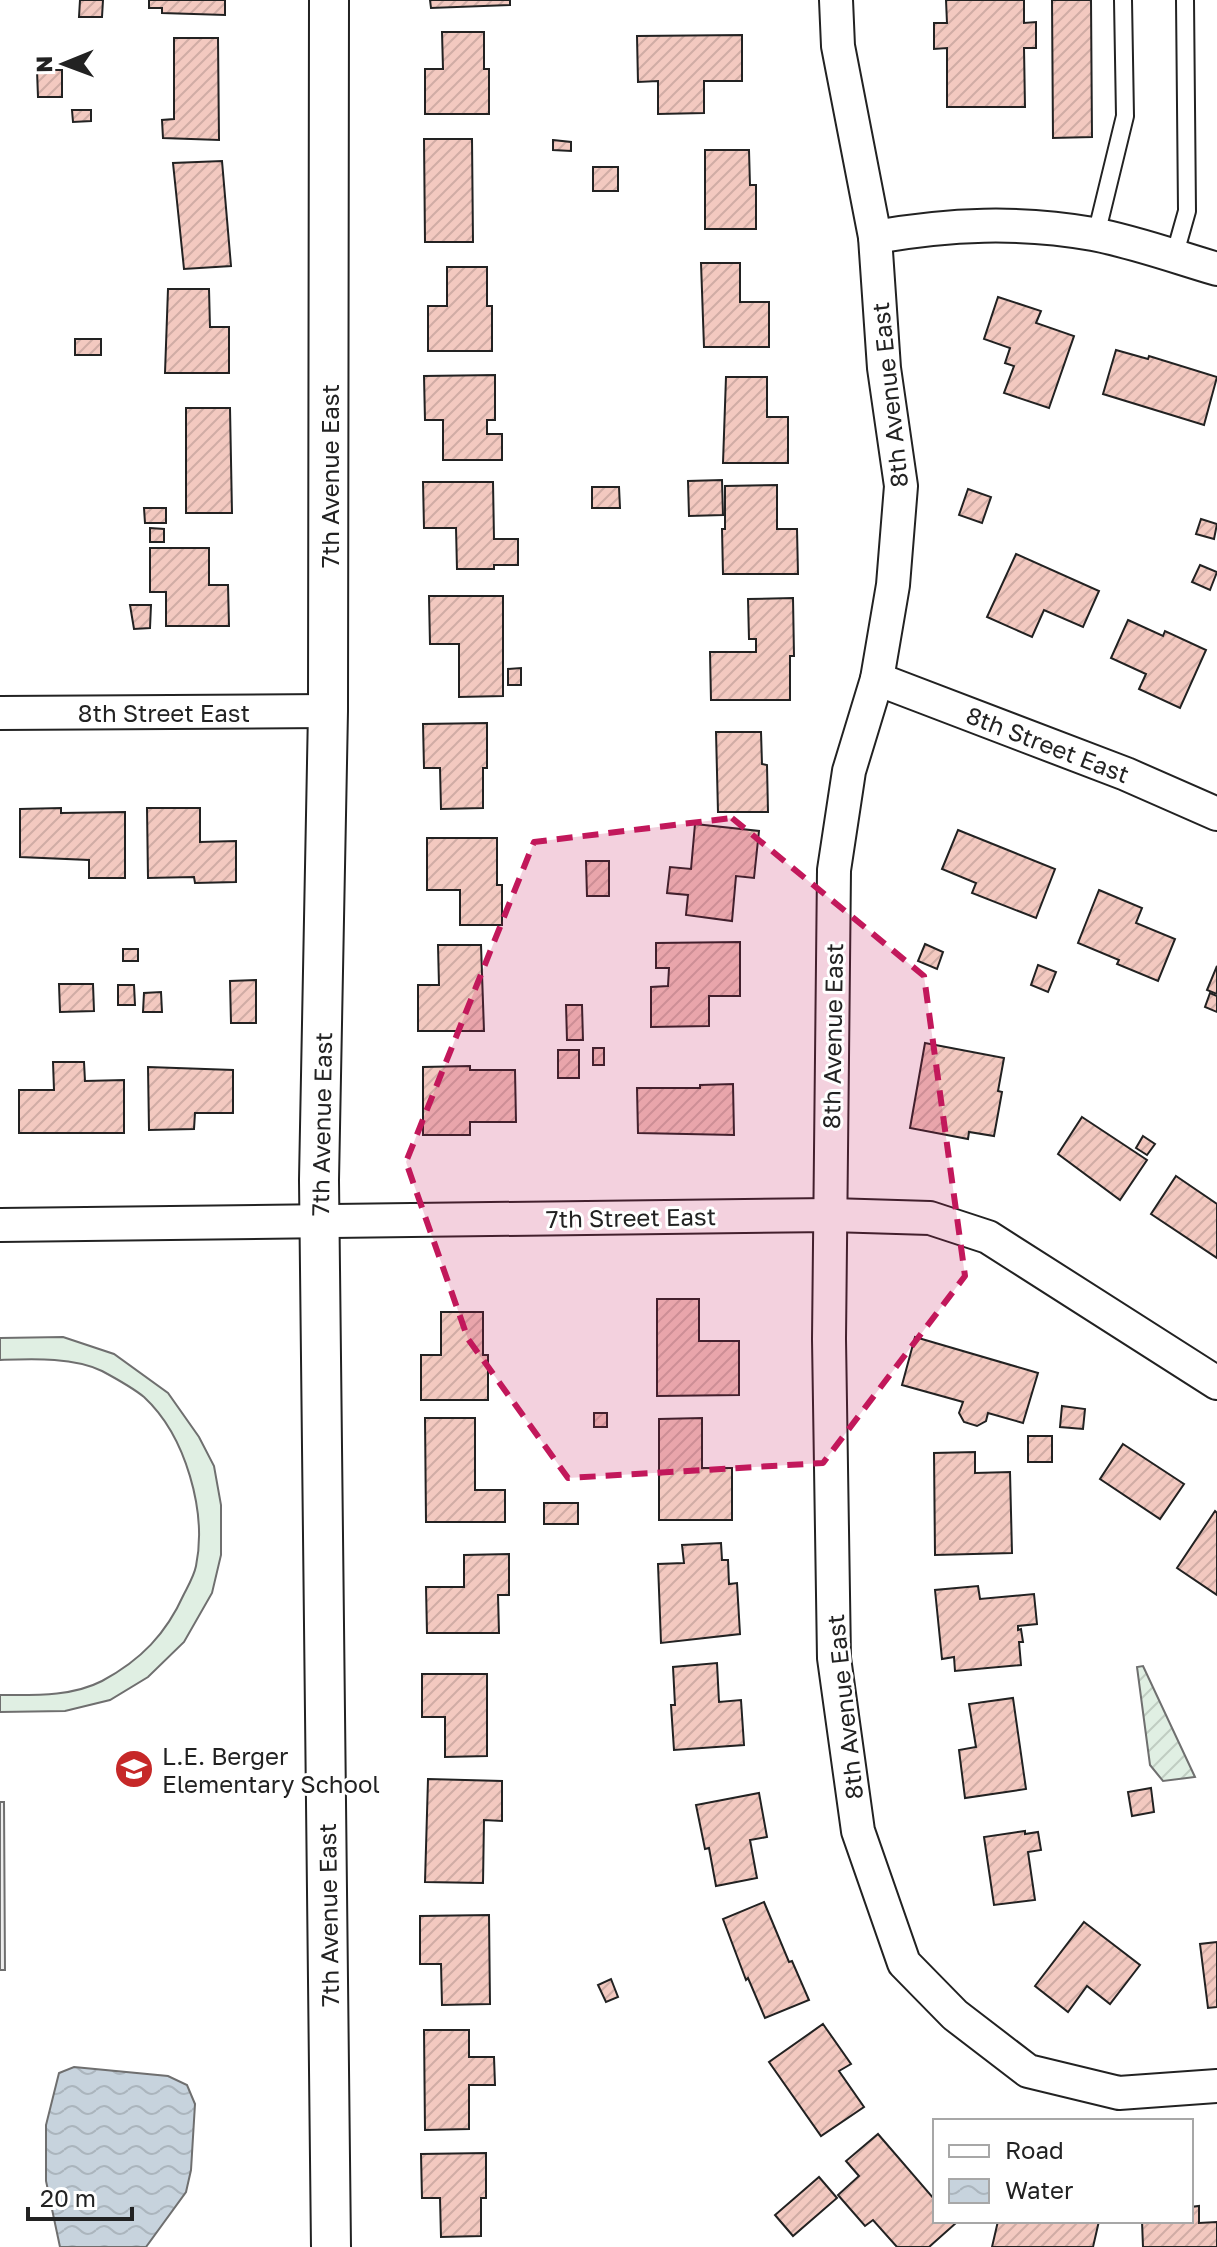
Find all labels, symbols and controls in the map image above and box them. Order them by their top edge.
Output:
north arrow [24,24,104,104]
text: N [30,56,57,73]
street label: 8th Avenue East [865,301,913,489]
street label: 7th Avenue East [315,384,344,568]
street label: 8th Street East [78,698,250,727]
street label: 8th Street East [962,700,1134,788]
street label: 8th Avenue East [816,943,848,1129]
street label: 7th Avenue East [305,1032,337,1216]
street label: 7th Street East [546,1201,716,1233]
street label: 8th Avenue East [820,1613,868,1801]
place label: L.E. Berger Elementary School [162,1741,380,1798]
school or university icon: L.E. Berger Elementary School [113,1748,155,1790]
street label: 7th Avenue East [312,1823,344,2007]
legend [933,2119,1193,2223]
text: Road [1005,2135,1064,2164]
scale bar [28,2171,132,2221]
text: Water [1005,2175,1073,2204]
text: 20 m [40,2183,96,2212]

